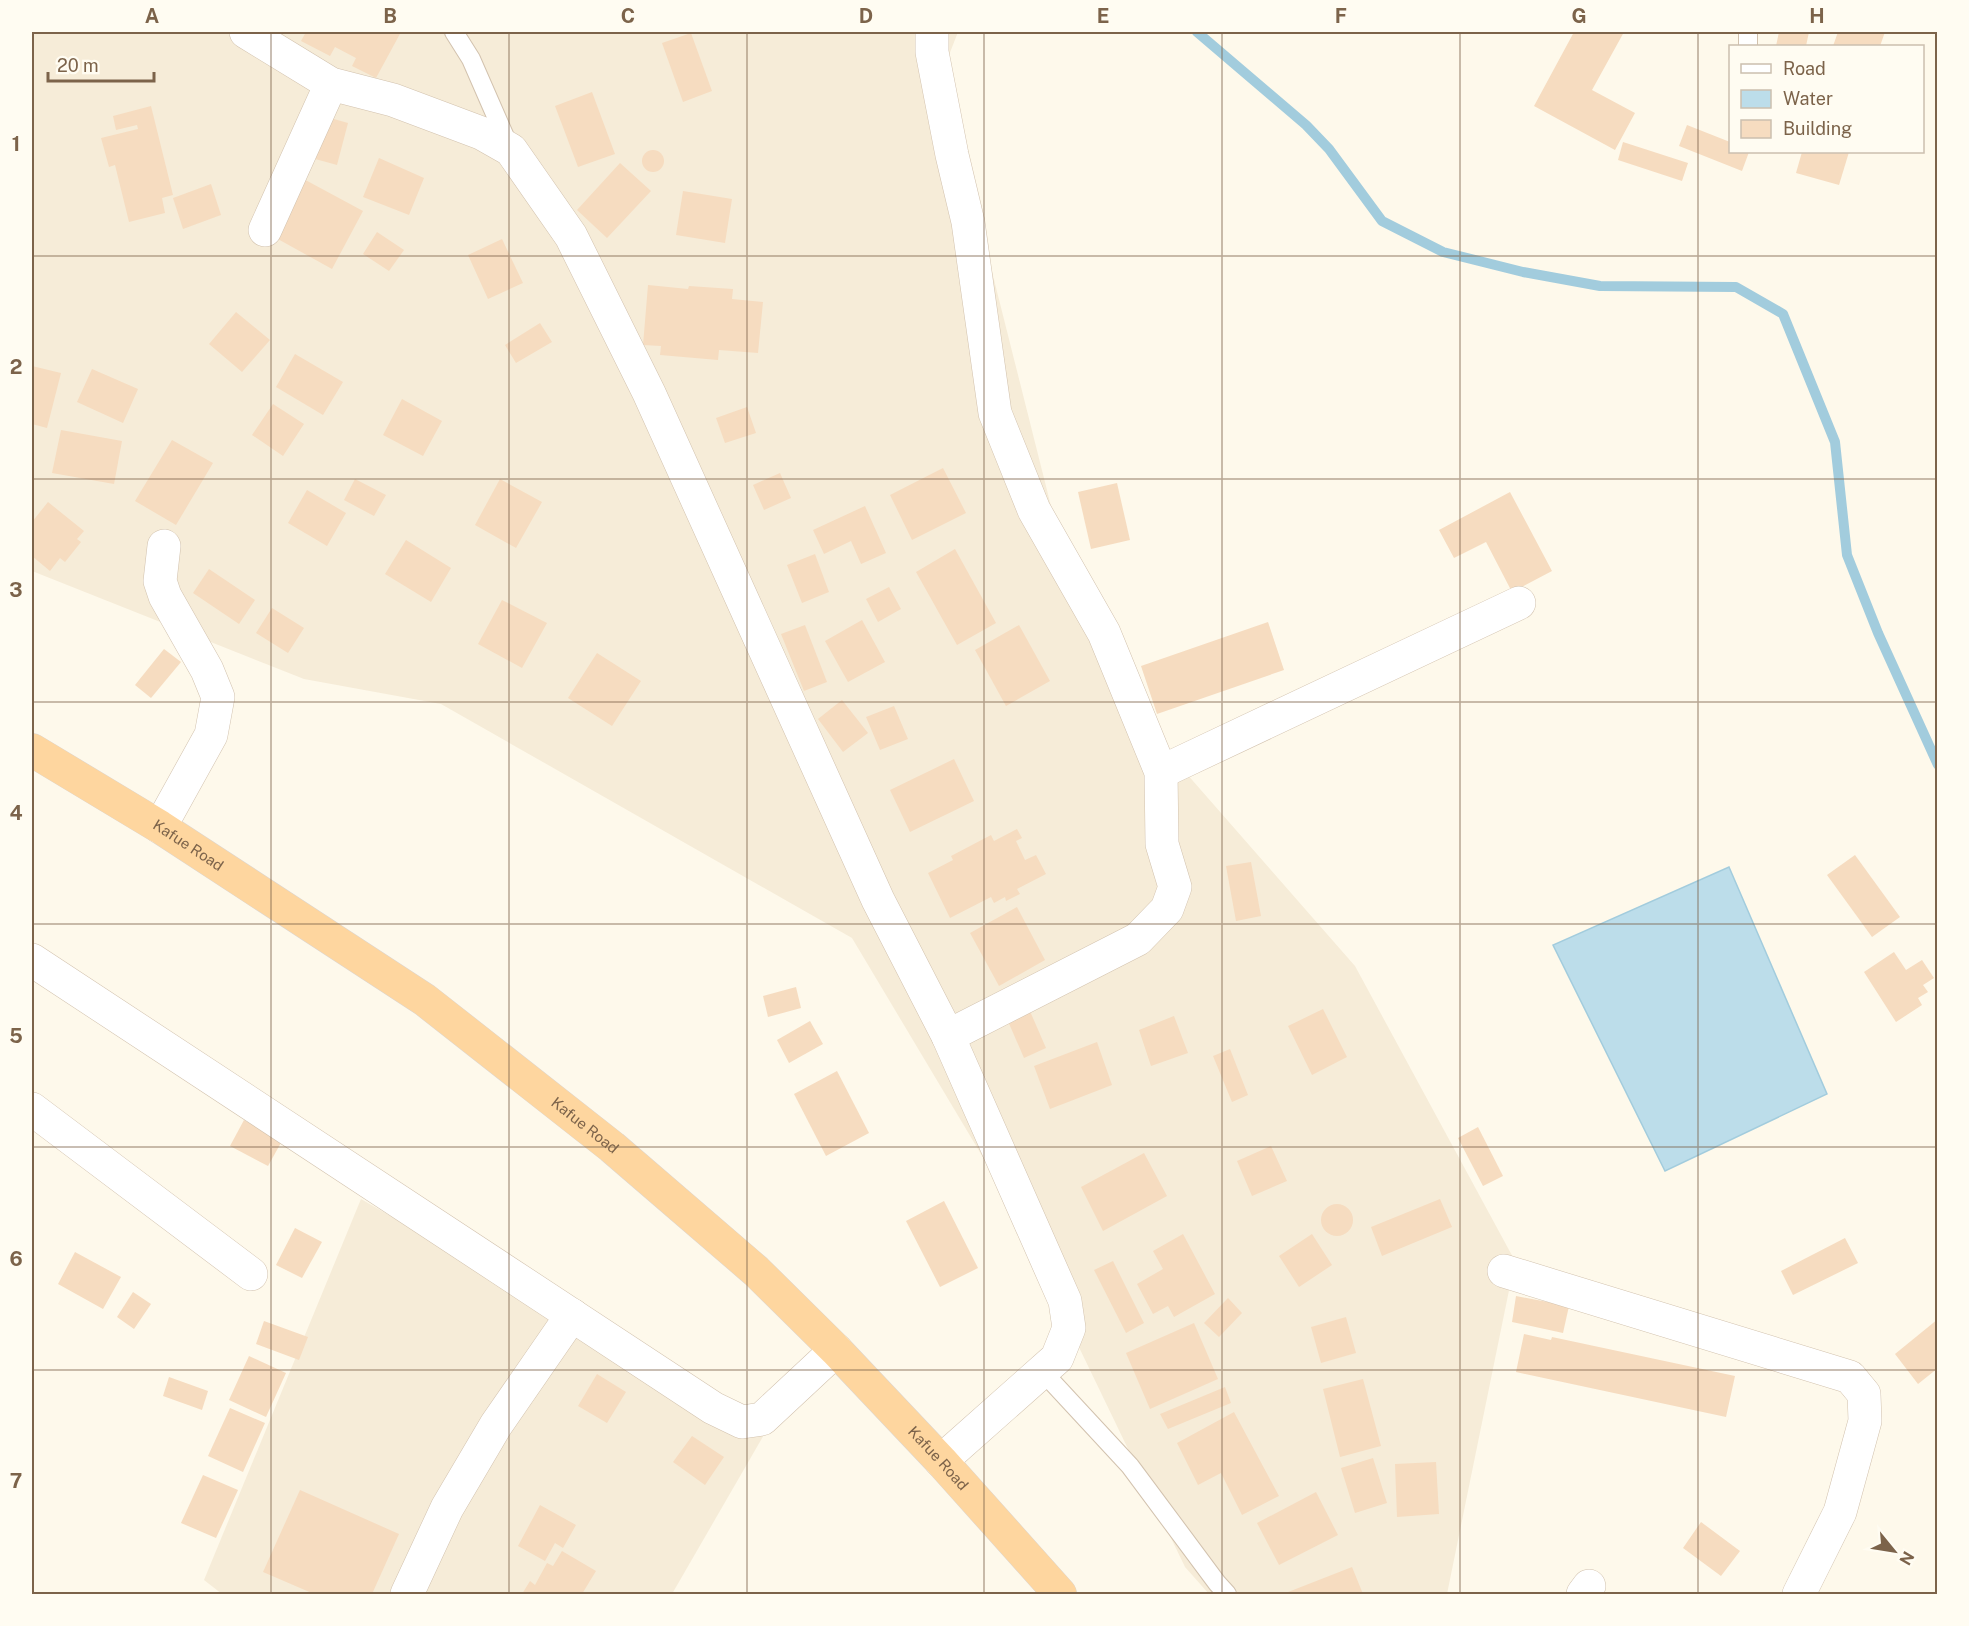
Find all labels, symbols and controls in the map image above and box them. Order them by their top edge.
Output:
text: A [145,4,159,28]
text: B [383,4,397,28]
text: C [621,4,635,28]
text: D [859,4,873,28]
text: E [1097,4,1109,28]
text: F [1335,4,1347,28]
text: G [1571,4,1587,28]
text: H [1809,4,1825,28]
scale bar [48,45,154,83]
legend [1729,45,1924,153]
text: 20 m [57,55,99,76]
text: Road [1783,58,1826,79]
text: Water [1783,88,1833,109]
text: Building [1783,118,1852,139]
text: 1 [12,132,20,156]
text: 2 [10,355,22,379]
text: 3 [9,578,23,602]
text: 4 [9,801,23,825]
street label: Kafue Road [150,816,227,874]
text: 5 [9,1024,23,1048]
street label: Kafue Road [548,1094,622,1157]
text: 6 [9,1247,23,1271]
street label: Kafue Road [905,1423,972,1493]
text: 7 [10,1469,22,1493]
north arrow [1864,1521,1924,1581]
text: N [1895,1548,1918,1568]

